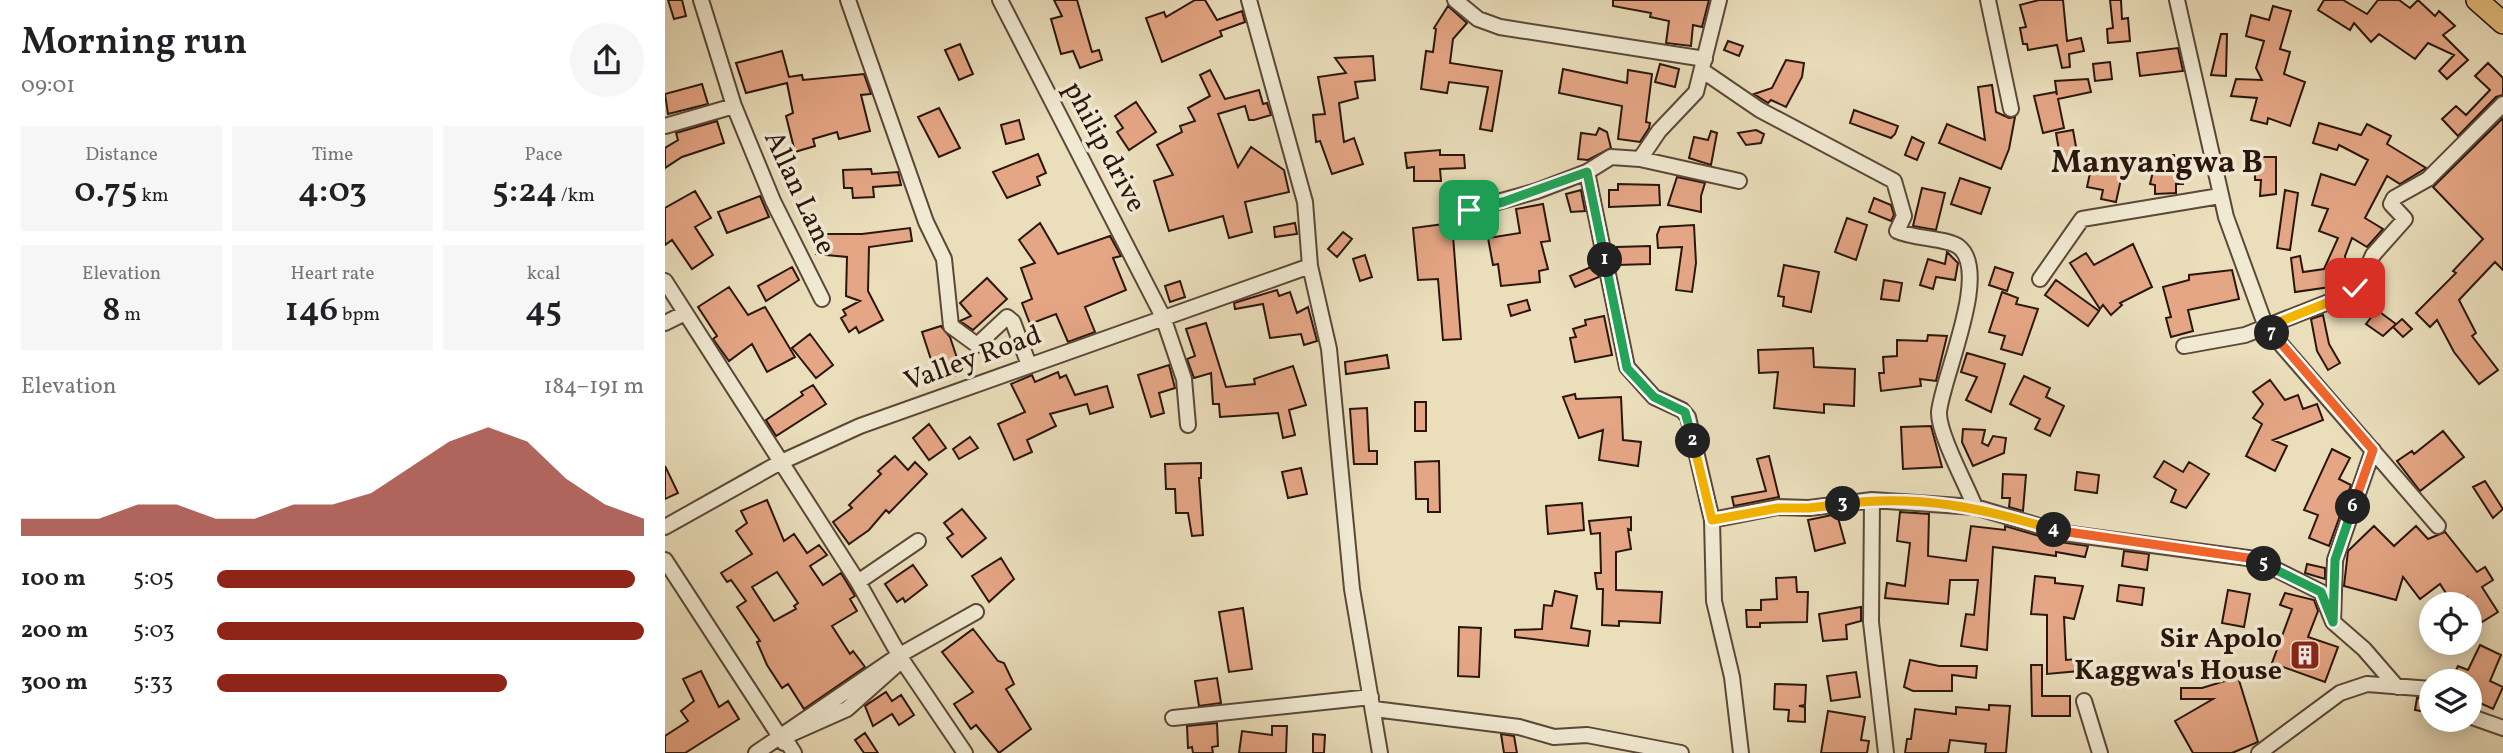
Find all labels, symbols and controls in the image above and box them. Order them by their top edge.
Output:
text: Morning run [21,17,247,70]
button: share [570,23,644,97]
text: 09:01 [21,70,75,102]
street label: philip drive [1053,75,1155,219]
street label: Allan Lane [753,125,845,261]
text: Distance [85,142,158,168]
text: Time [312,142,353,168]
text: Pace [524,142,563,168]
district label: Manyangwa B [2051,142,2263,186]
text: 0.75 [74,168,138,216]
text: 4:03 [298,168,367,216]
text: 5:24 [492,168,557,216]
pin [1439,180,1499,240]
text: km [138,183,169,209]
text: /km [557,183,595,209]
icon: arrive [1450,191,1488,229]
pin: 1 [1587,243,1623,278]
text: 1 [1601,246,1608,272]
pin [2325,258,2385,318]
text: Elevation [82,261,161,287]
text: Heart rate [291,261,374,287]
text: kcal [527,261,560,287]
icon: check [2336,269,2374,307]
text: 8 [102,287,120,335]
text: 146 [285,287,338,335]
text: 45 [525,287,562,335]
text: m [120,302,141,328]
text: bpm [338,302,380,328]
street label: Valley Road [899,316,1047,402]
pin: 7 [2255,316,2289,350]
text: 7 [2267,319,2276,345]
text: Elevation [21,371,117,403]
text: 184–191 m [544,371,644,403]
pin: 2 [1675,424,1711,458]
text: 2 [1688,427,1697,453]
pin: 3 [1825,486,1861,522]
text: 3 [1838,490,1847,516]
pin: 6 [2335,490,2371,524]
text: 6 [2347,493,2358,519]
pin: 4 [2037,512,2071,548]
text: 4 [2048,516,2059,542]
pin: 5 [2247,546,2281,582]
text: 5 [2259,550,2268,576]
text: 100 m [21,563,86,595]
text: 5:05 [133,563,174,595]
map controls [2419,592,2482,732]
button: locate [2419,592,2482,655]
text: 200 m [21,615,88,647]
text: 5:03 [133,615,175,647]
place label: Sir Apolo Kaggwa's House [2074,620,2282,691]
building icon: Sir Apolo Kaggwa's House [2288,638,2322,672]
text: 300 m [21,667,88,699]
text: 5:33 [133,667,173,699]
button: layers [2419,669,2482,732]

